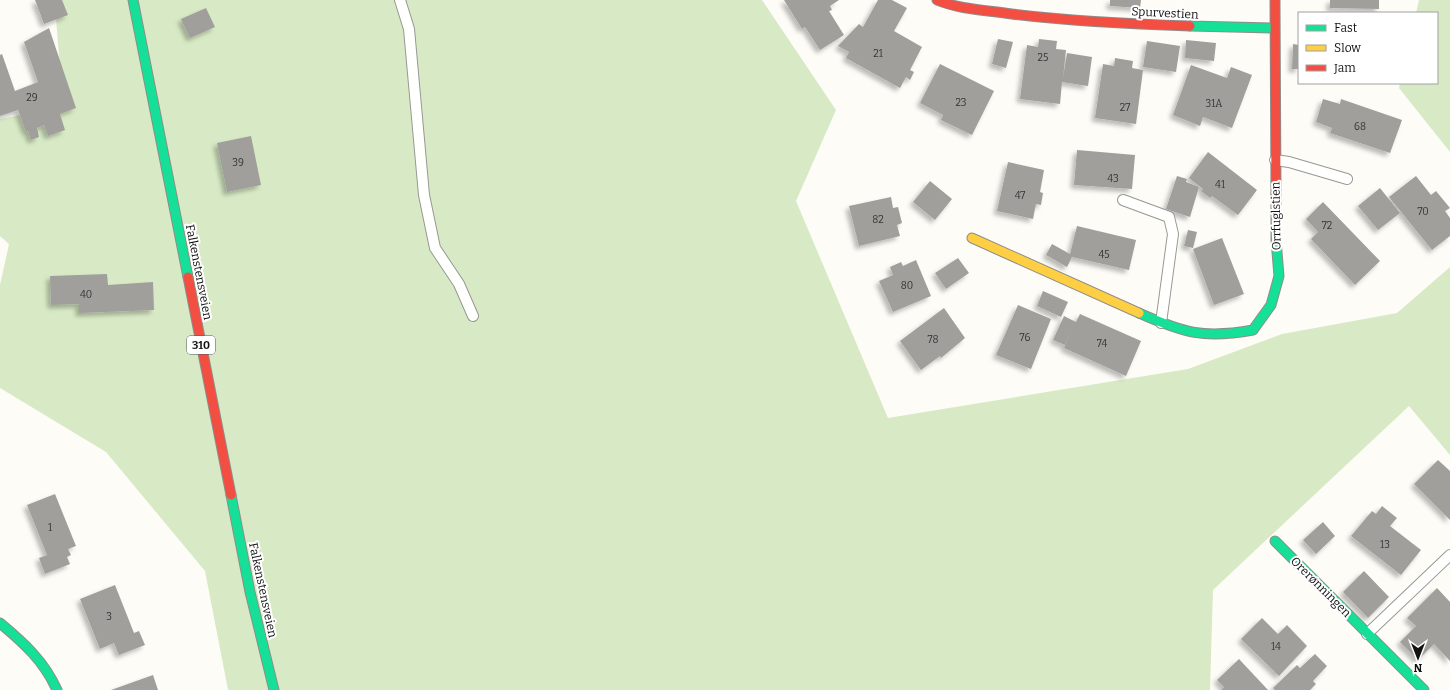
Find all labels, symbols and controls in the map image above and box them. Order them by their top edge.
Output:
street label: Spurvestien [1131,4,1199,22]
legend [1298,12,1438,84]
text: Fast [1334,21,1358,35]
text: Slow [1334,41,1361,55]
house number: 21 [873,48,883,60]
house number: 25 [1038,52,1048,64]
text: Jam [1333,61,1356,75]
house number: 29 [26,92,38,104]
house number: 23 [955,97,967,109]
house number: 31A [1206,98,1223,110]
house number: 27 [1120,102,1130,114]
house number: 68 [1354,121,1366,133]
house number: 39 [232,157,244,169]
house number: 43 [1107,173,1119,185]
house number: 41 [1215,179,1225,191]
street label: Orrfuglstien [1268,181,1284,250]
house number: 47 [1015,190,1025,202]
house number: 70 [1417,206,1429,218]
house number: 82 [872,214,884,226]
house number: 72 [1322,220,1332,232]
street label: Falkenstensveien [183,223,215,321]
house number: 45 [1098,249,1110,261]
house number: 80 [901,280,913,292]
house number: 40 [80,289,92,301]
house number: 76 [1020,332,1031,344]
house number: 78 [928,334,938,346]
road number: 310 [187,336,215,354]
house number: 74 [1097,338,1108,350]
house number: 1 [48,522,52,534]
house number: 13 [1380,539,1390,551]
street label: Falkenstensveien [246,541,280,639]
street label: Orerønningen [1288,554,1354,620]
house number: 3 [106,611,112,623]
north arrow [1398,638,1438,678]
house number: 14 [1271,641,1281,653]
text: N [1413,661,1422,674]

